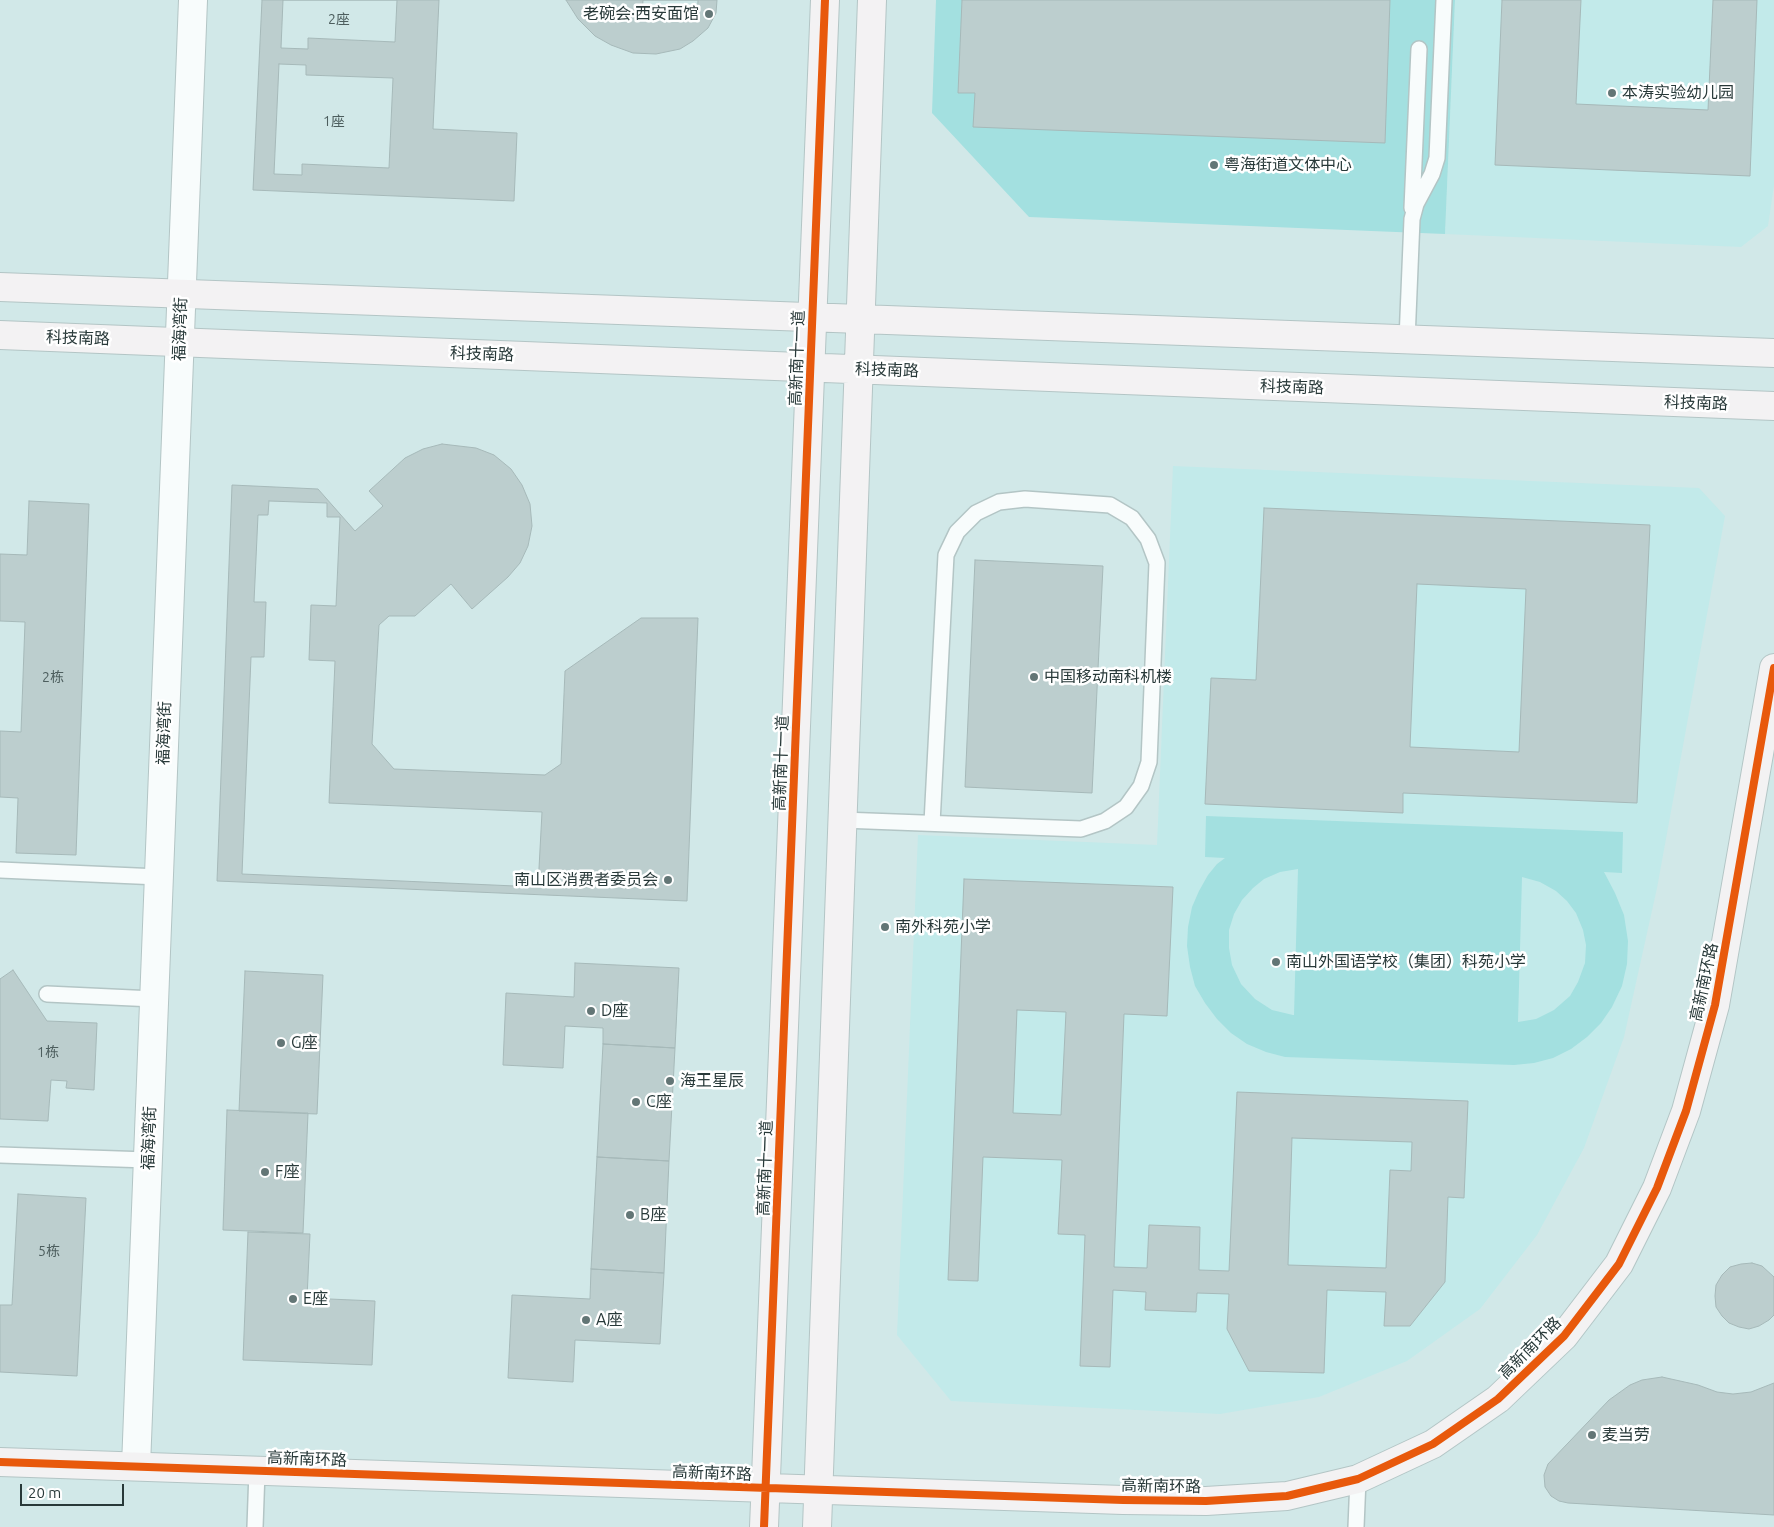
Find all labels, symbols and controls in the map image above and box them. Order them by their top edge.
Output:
place label: 老碗会·西安面馆 [583,4,699,24]
marker: 老碗会·西安面馆 [703,8,715,20]
house number: 2座 [328,11,350,27]
place label: 本涛实验幼儿园 [1622,83,1734,103]
marker: 本涛实验幼儿园 [1606,87,1618,99]
house number: 1座 [323,113,345,129]
place label: 粤海街道文体中心 [1224,155,1352,175]
marker: 粤海街道文体中心 [1208,159,1220,171]
street label: 福海湾街 [169,297,191,361]
street label: 高新南十一道 [786,310,808,406]
street label: 科技南路 [46,327,110,349]
street label: 科技南路 [450,343,514,365]
street label: 科技南路 [855,359,919,381]
street label: 科技南路 [1260,376,1324,398]
street label: 科技南路 [1664,392,1728,414]
place label: 中国移动南科机楼 [1044,667,1172,687]
house number: 2栋 [42,669,64,685]
marker: 中国移动南科机楼 [1028,671,1040,683]
street label: 福海湾街 [153,701,175,765]
street label: 高新南十一道 [770,715,792,811]
place label: 南山区消费者委员会 [514,870,658,890]
marker: 南山区消费者委员会 [662,874,674,886]
place label: 南外科苑小学 [895,917,991,937]
marker: 南外科苑小学 [879,921,891,933]
street label: 高新南环路 [1686,941,1722,1023]
place label: 南山外国语学校（集团）科苑小学 [1286,952,1526,972]
marker: 南山外国语学校（集团）科苑小学 [1270,956,1282,968]
place label: D座 [601,1001,628,1021]
marker: D座 [585,1005,597,1017]
place label: G座 [291,1033,318,1053]
marker: G座 [275,1037,287,1049]
house number: 1栋 [37,1044,59,1060]
place label: 海王星辰 [680,1071,744,1091]
marker: 海王星辰 [664,1075,676,1087]
place label: C座 [646,1092,672,1112]
marker: C座 [630,1096,642,1108]
street label: 福海湾街 [138,1106,160,1170]
street label: 高新南十一道 [754,1120,776,1216]
place label: F座 [275,1162,299,1182]
marker: F座 [259,1166,271,1178]
place label: B座 [640,1205,666,1225]
marker: B座 [624,1209,636,1221]
house number: 5栋 [38,1243,60,1259]
place label: E座 [303,1289,328,1309]
marker: E座 [287,1293,299,1305]
place label: A座 [596,1310,622,1330]
street label: 高新南环路 [1495,1313,1565,1383]
marker: A座 [580,1314,592,1326]
place label: 麦当劳 [1602,1425,1650,1445]
marker: 麦当劳 [1586,1429,1598,1441]
street label: 高新南环路 [267,1448,347,1470]
street label: 高新南环路 [672,1462,752,1484]
scale bar [22,1474,126,1506]
street label: 高新南环路 [1121,1476,1201,1496]
text: 20 m [28,1484,61,1501]

